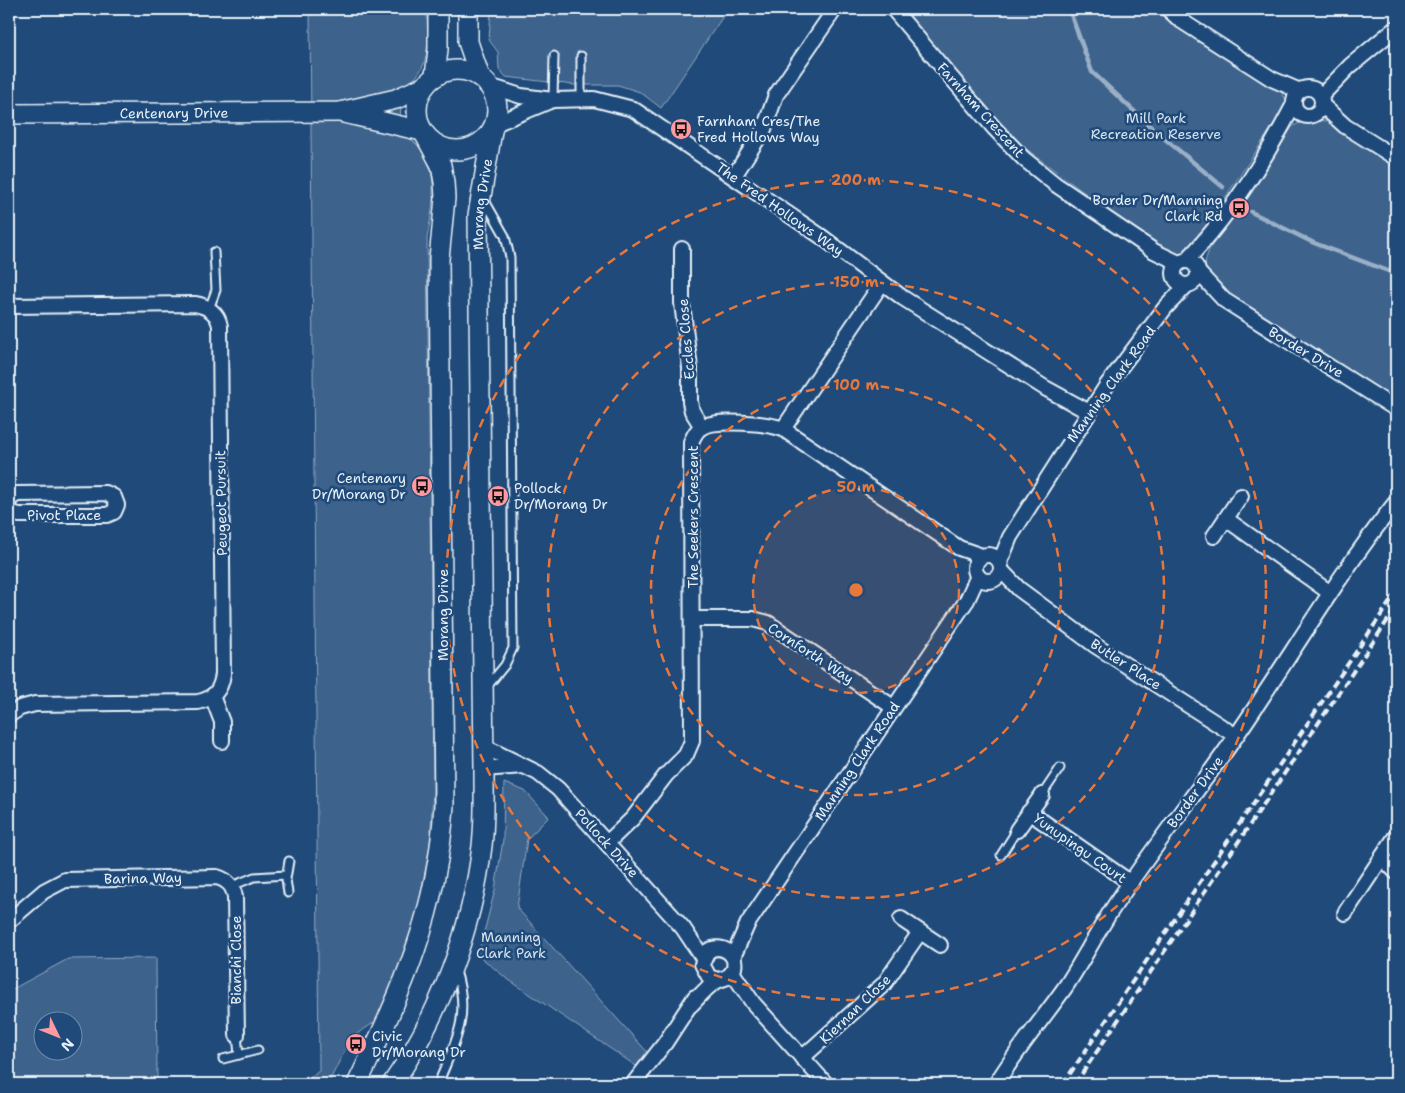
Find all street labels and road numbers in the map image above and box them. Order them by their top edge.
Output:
street label: Farnham Crescent [934,59,1028,161]
street label: Centenary Drive [120,104,228,122]
street label: Morang Drive [469,157,496,250]
street label: The Fred Hollows Way [713,158,847,260]
street label: Eccles Close [673,298,698,380]
street label: Manning Clark Road [1063,322,1159,446]
street label: Border Drive [1265,322,1347,382]
street label: The Seekers Crescent [684,446,702,588]
street label: Peugeot Pursuit [211,450,231,556]
street label: Pivot Place [27,506,101,524]
street label: Morang Drive [434,569,452,661]
street label: Cornforth Way [764,618,858,688]
street label: Butler Place [1087,634,1165,694]
street label: Manning Clark Road [810,698,904,824]
street label: Border Drive [1163,752,1227,832]
street label: Pollock Drive [571,805,643,881]
street label: Yunupingu Court [1030,809,1130,887]
street label: Barina Way [104,868,182,888]
street label: Bianchi Close [227,915,245,1004]
street label: Kiernan Close [816,970,895,1048]

